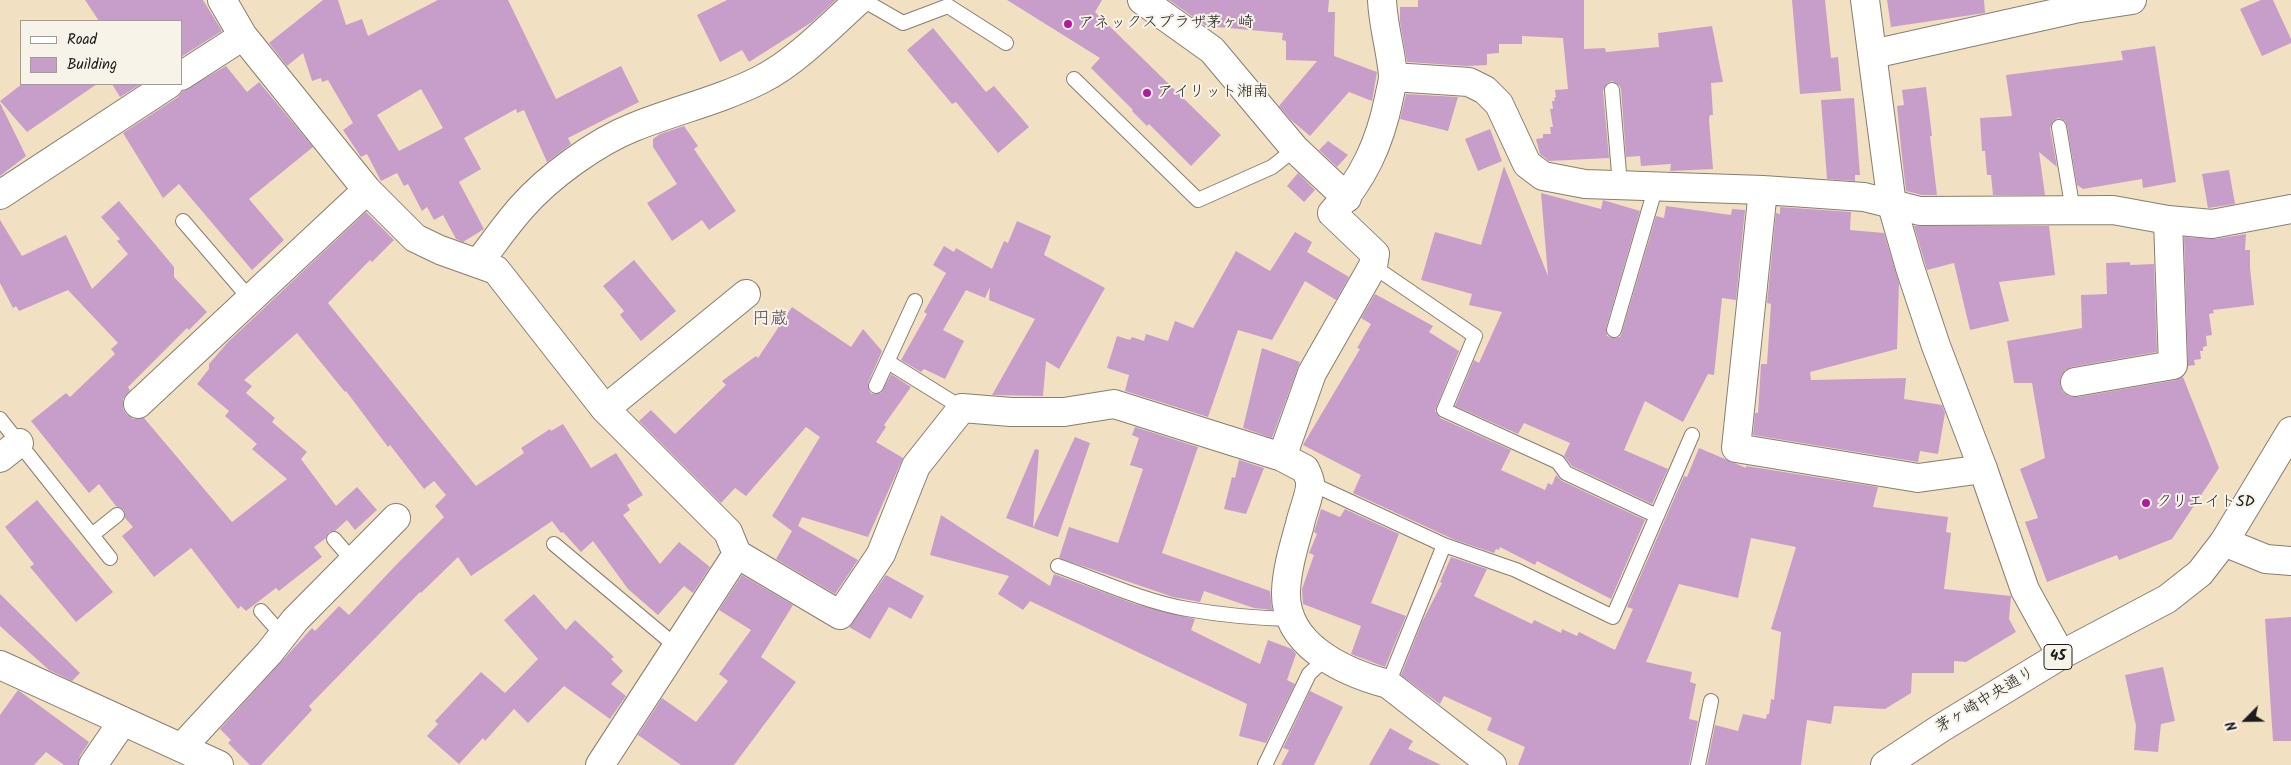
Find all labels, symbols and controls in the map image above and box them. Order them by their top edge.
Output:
place label: アネックスプラザ茅ヶ崎 [1078,14,1254,34]
marker: アネックスプラザ茅ヶ崎 [1062,18,1074,30]
legend [20,20,182,85]
text: Road [67,28,97,52]
text: Building [67,53,117,77]
place label: アイリット湘南 [1157,83,1269,103]
marker: アイリット湘南 [1141,87,1153,99]
district label: 円蔵 [752,310,788,332]
place label: クリエイトSD [2156,493,2255,513]
marker: クリエイトSD [2140,497,2152,509]
road number: 45 [2044,644,2072,670]
street label: 茅ヶ崎中央通り [1933,664,2039,738]
north arrow [2221,695,2271,745]
text: N [2220,717,2244,734]

